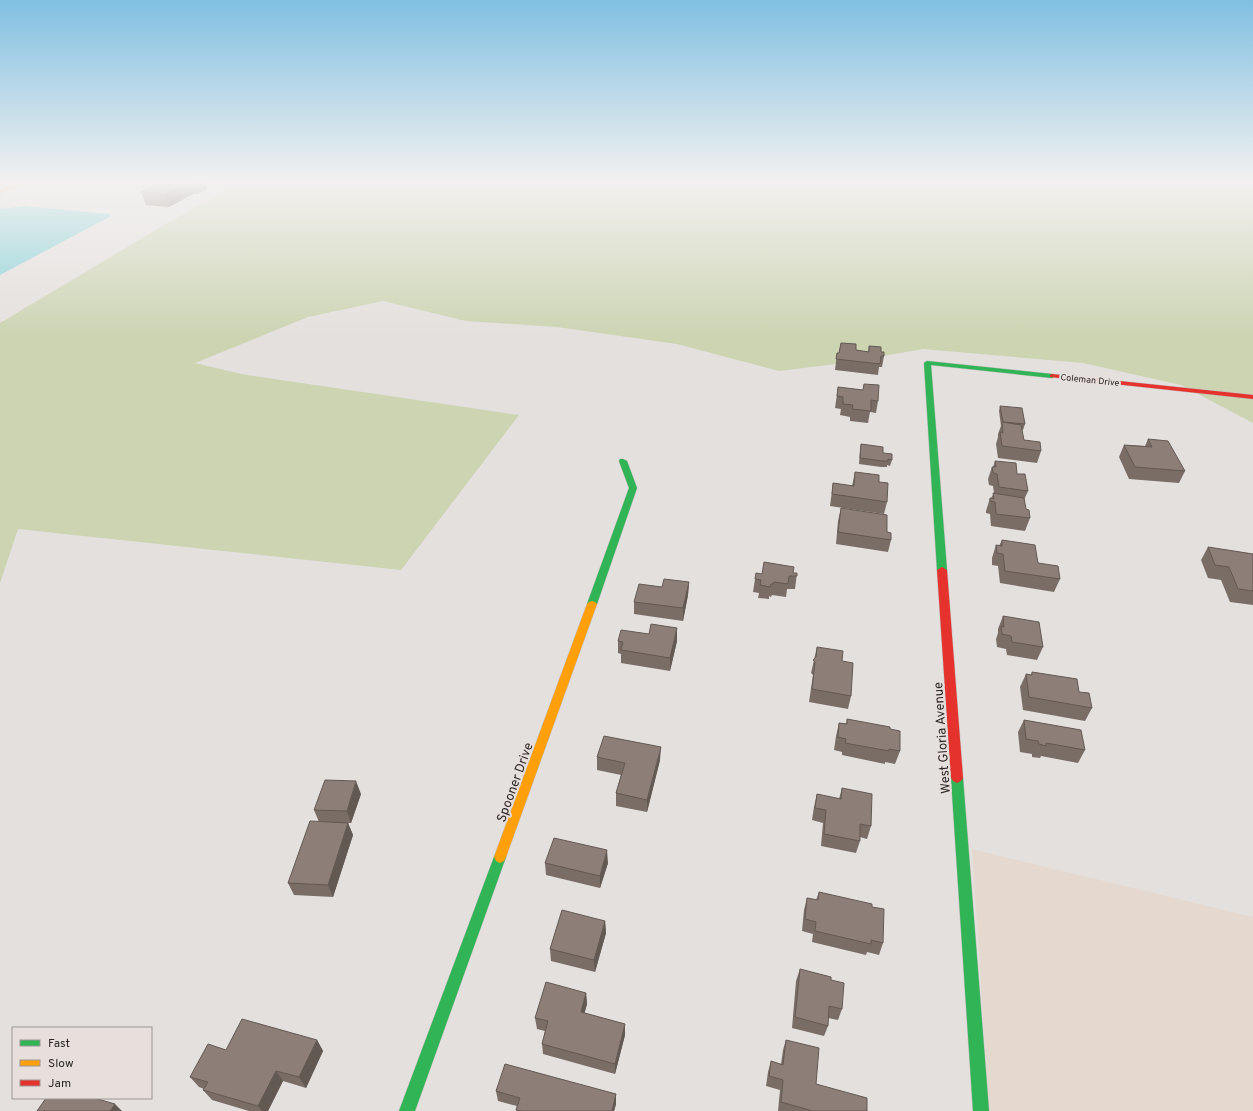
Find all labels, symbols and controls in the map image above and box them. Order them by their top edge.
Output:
street label: Coleman Drive [1060,372,1120,389]
street label: West Gloria Avenue [931,681,955,794]
street label: Spooner Drive [494,741,538,825]
legend [12,1027,152,1099]
text: Fast [48,1036,70,1052]
text: Slow [48,1056,74,1072]
text: Jam [48,1076,71,1092]

